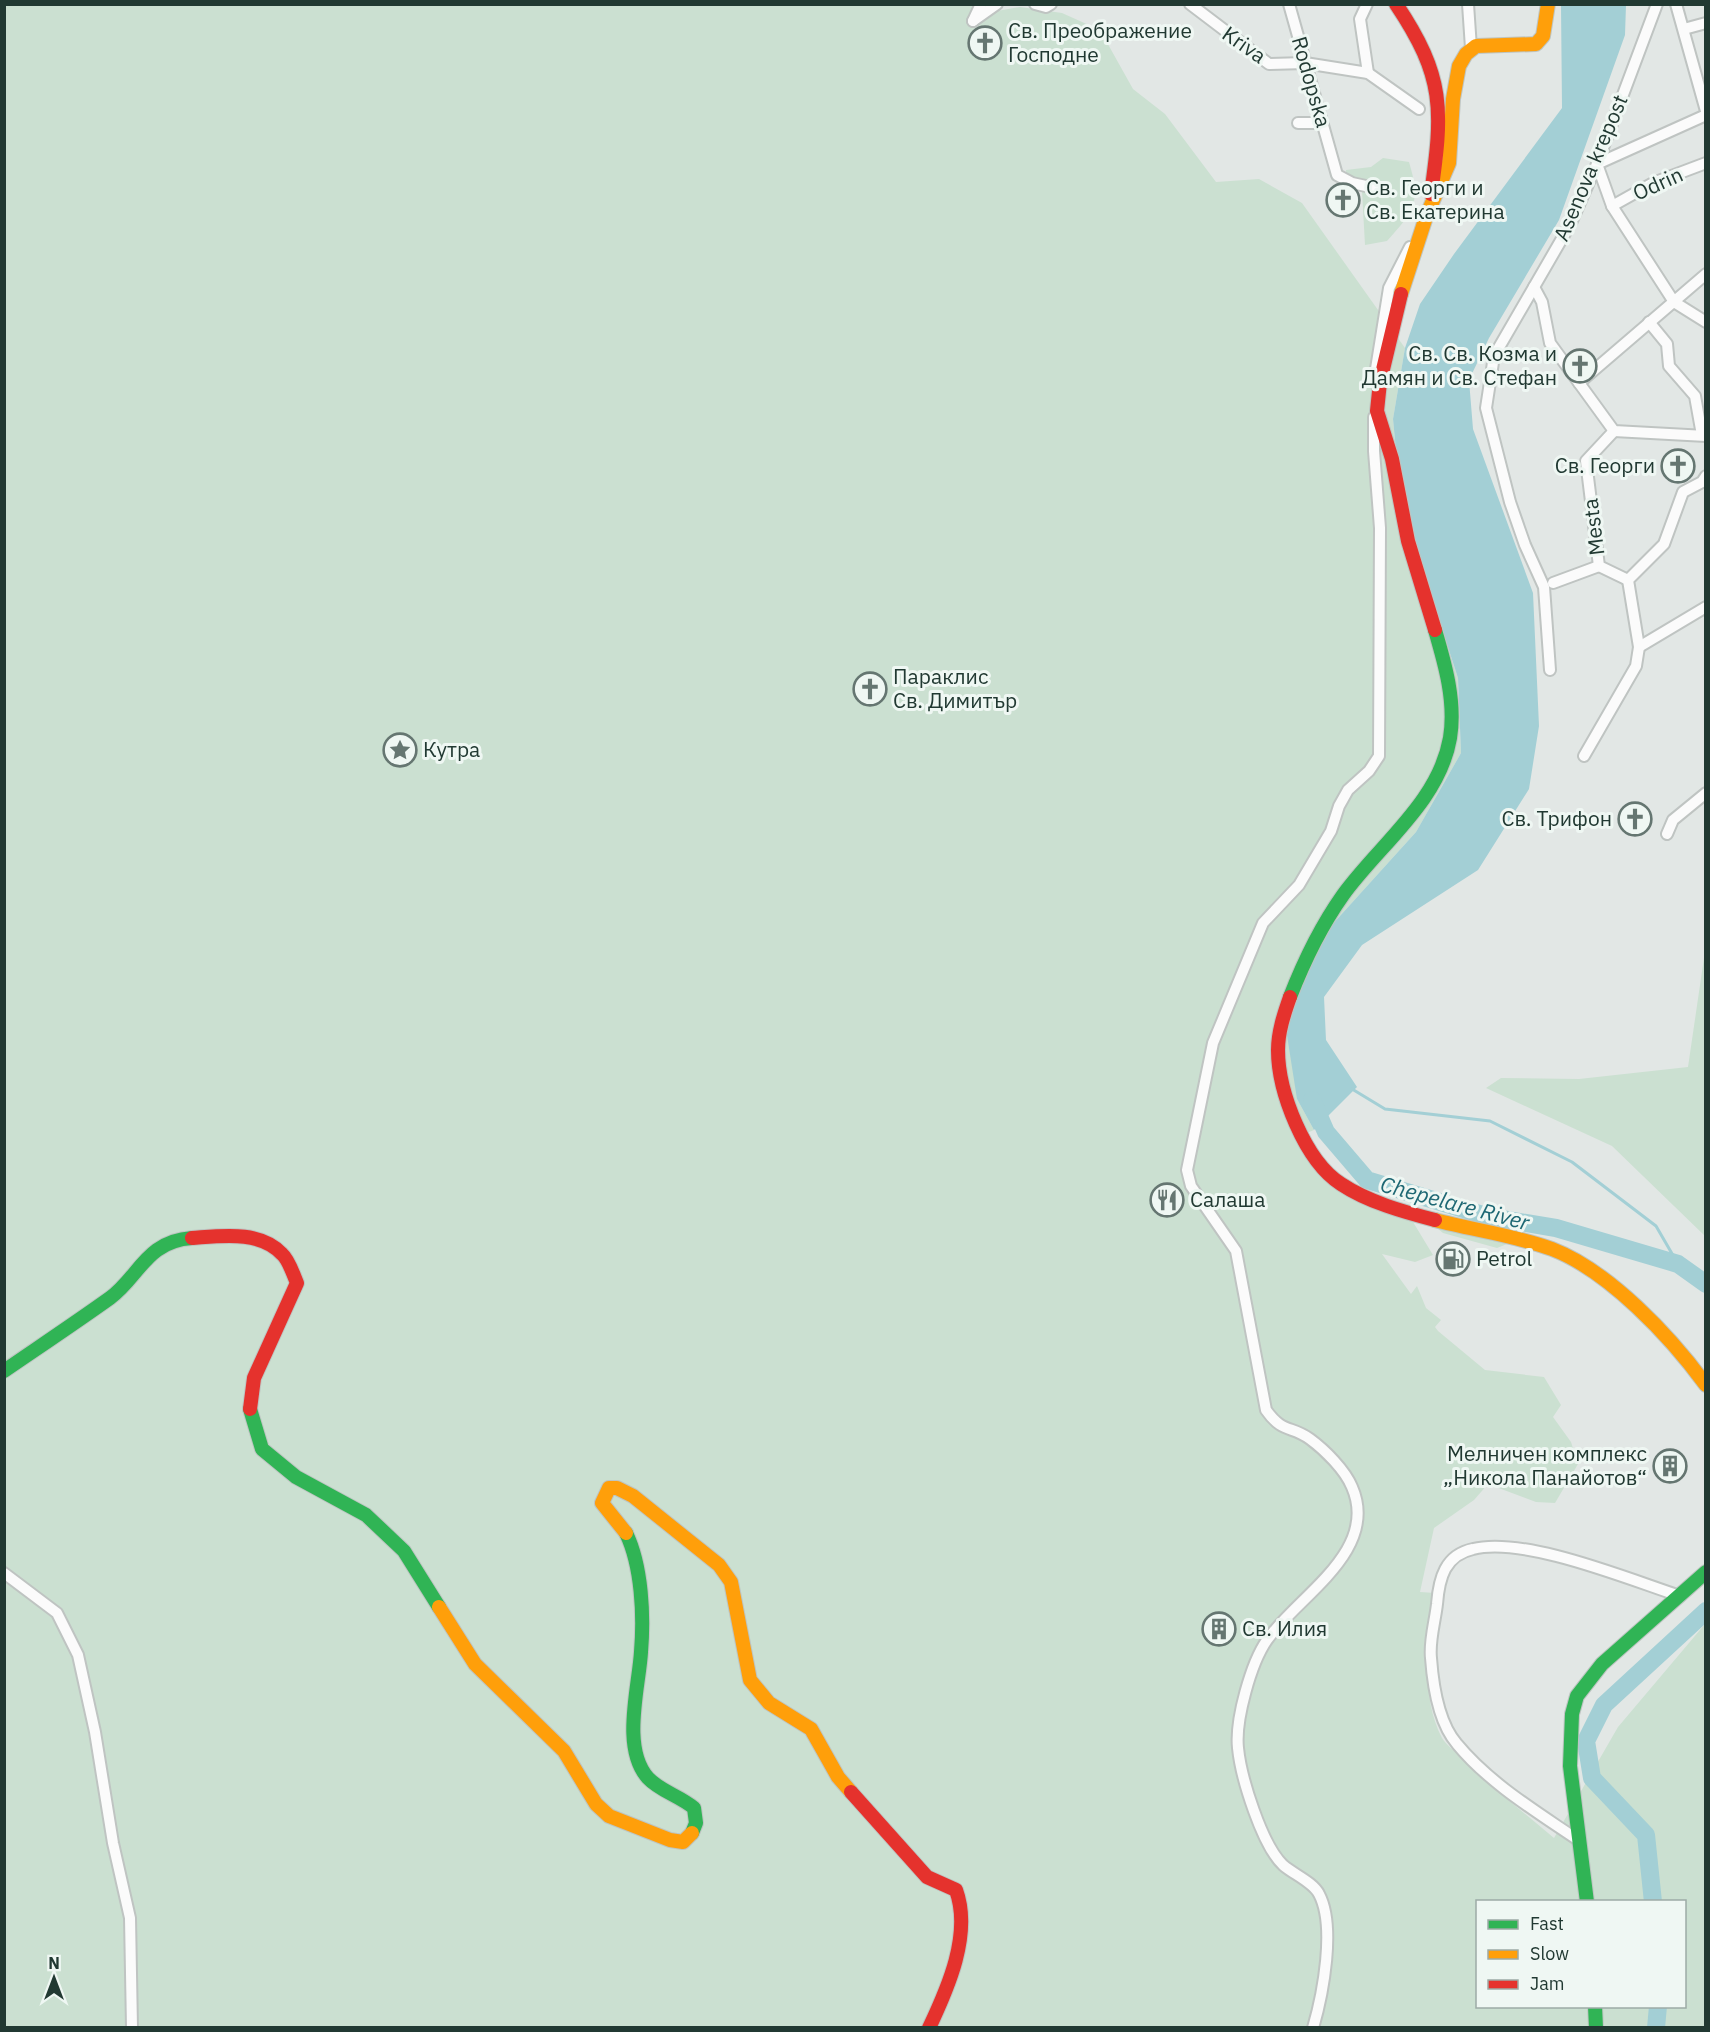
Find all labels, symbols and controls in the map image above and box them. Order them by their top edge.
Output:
place label: Св. Преображение Господне [1008,16,1192,68]
street label: Kriva [1217,19,1272,69]
church icon: Св. Преображение Господне [967,25,1003,61]
street label: Rodopska [1286,33,1338,130]
street label: Asenova krepost [1547,90,1634,245]
street label: Odrin [1628,160,1687,206]
place label: Св. Георги и Св. Екатерина [1366,173,1505,225]
church icon: Св. Георги и Св. Екатерина [1325,182,1361,218]
place label: Св. Св. Козма и Дамян и Св. Стефан [1362,339,1557,391]
church icon: Св. Св. Козма и Дамян и Св. Стефан [1562,348,1598,384]
church icon: Св. Георги [1660,448,1696,484]
place label: Св. Георги [1555,451,1655,479]
street label: Mesta [1576,497,1610,557]
place label: Параклис Св. Димитър [893,662,1017,714]
church icon: Параклис Св. Димитър [852,671,888,707]
place icon: Кутра [382,732,418,768]
place label: Кутра [423,735,480,763]
church icon: Св. Трифон [1617,801,1653,837]
place label: Св. Трифон [1501,804,1612,832]
water label: Chepelare River [1377,1169,1534,1237]
restaurant icon: Салаша [1149,1182,1185,1218]
place label: Салаша [1190,1185,1266,1213]
fuel station icon: Petrol [1435,1241,1471,1277]
place label: Petrol [1476,1244,1533,1272]
place label: Мелничен комплекс „Никола Панайотов“ [1443,1439,1647,1491]
building icon: Мелничен комплекс „Никола Панайотов“ [1652,1448,1688,1484]
building icon: Св. Илия [1201,1611,1237,1647]
place label: Св. Илия [1242,1614,1327,1642]
legend [1476,1900,1686,2008]
text: Fast [1530,1912,1564,1935]
text: Slow [1530,1942,1569,1965]
north arrow [24,1948,84,2008]
text: N [48,1953,60,1973]
text: Jam [1530,1972,1565,1995]

